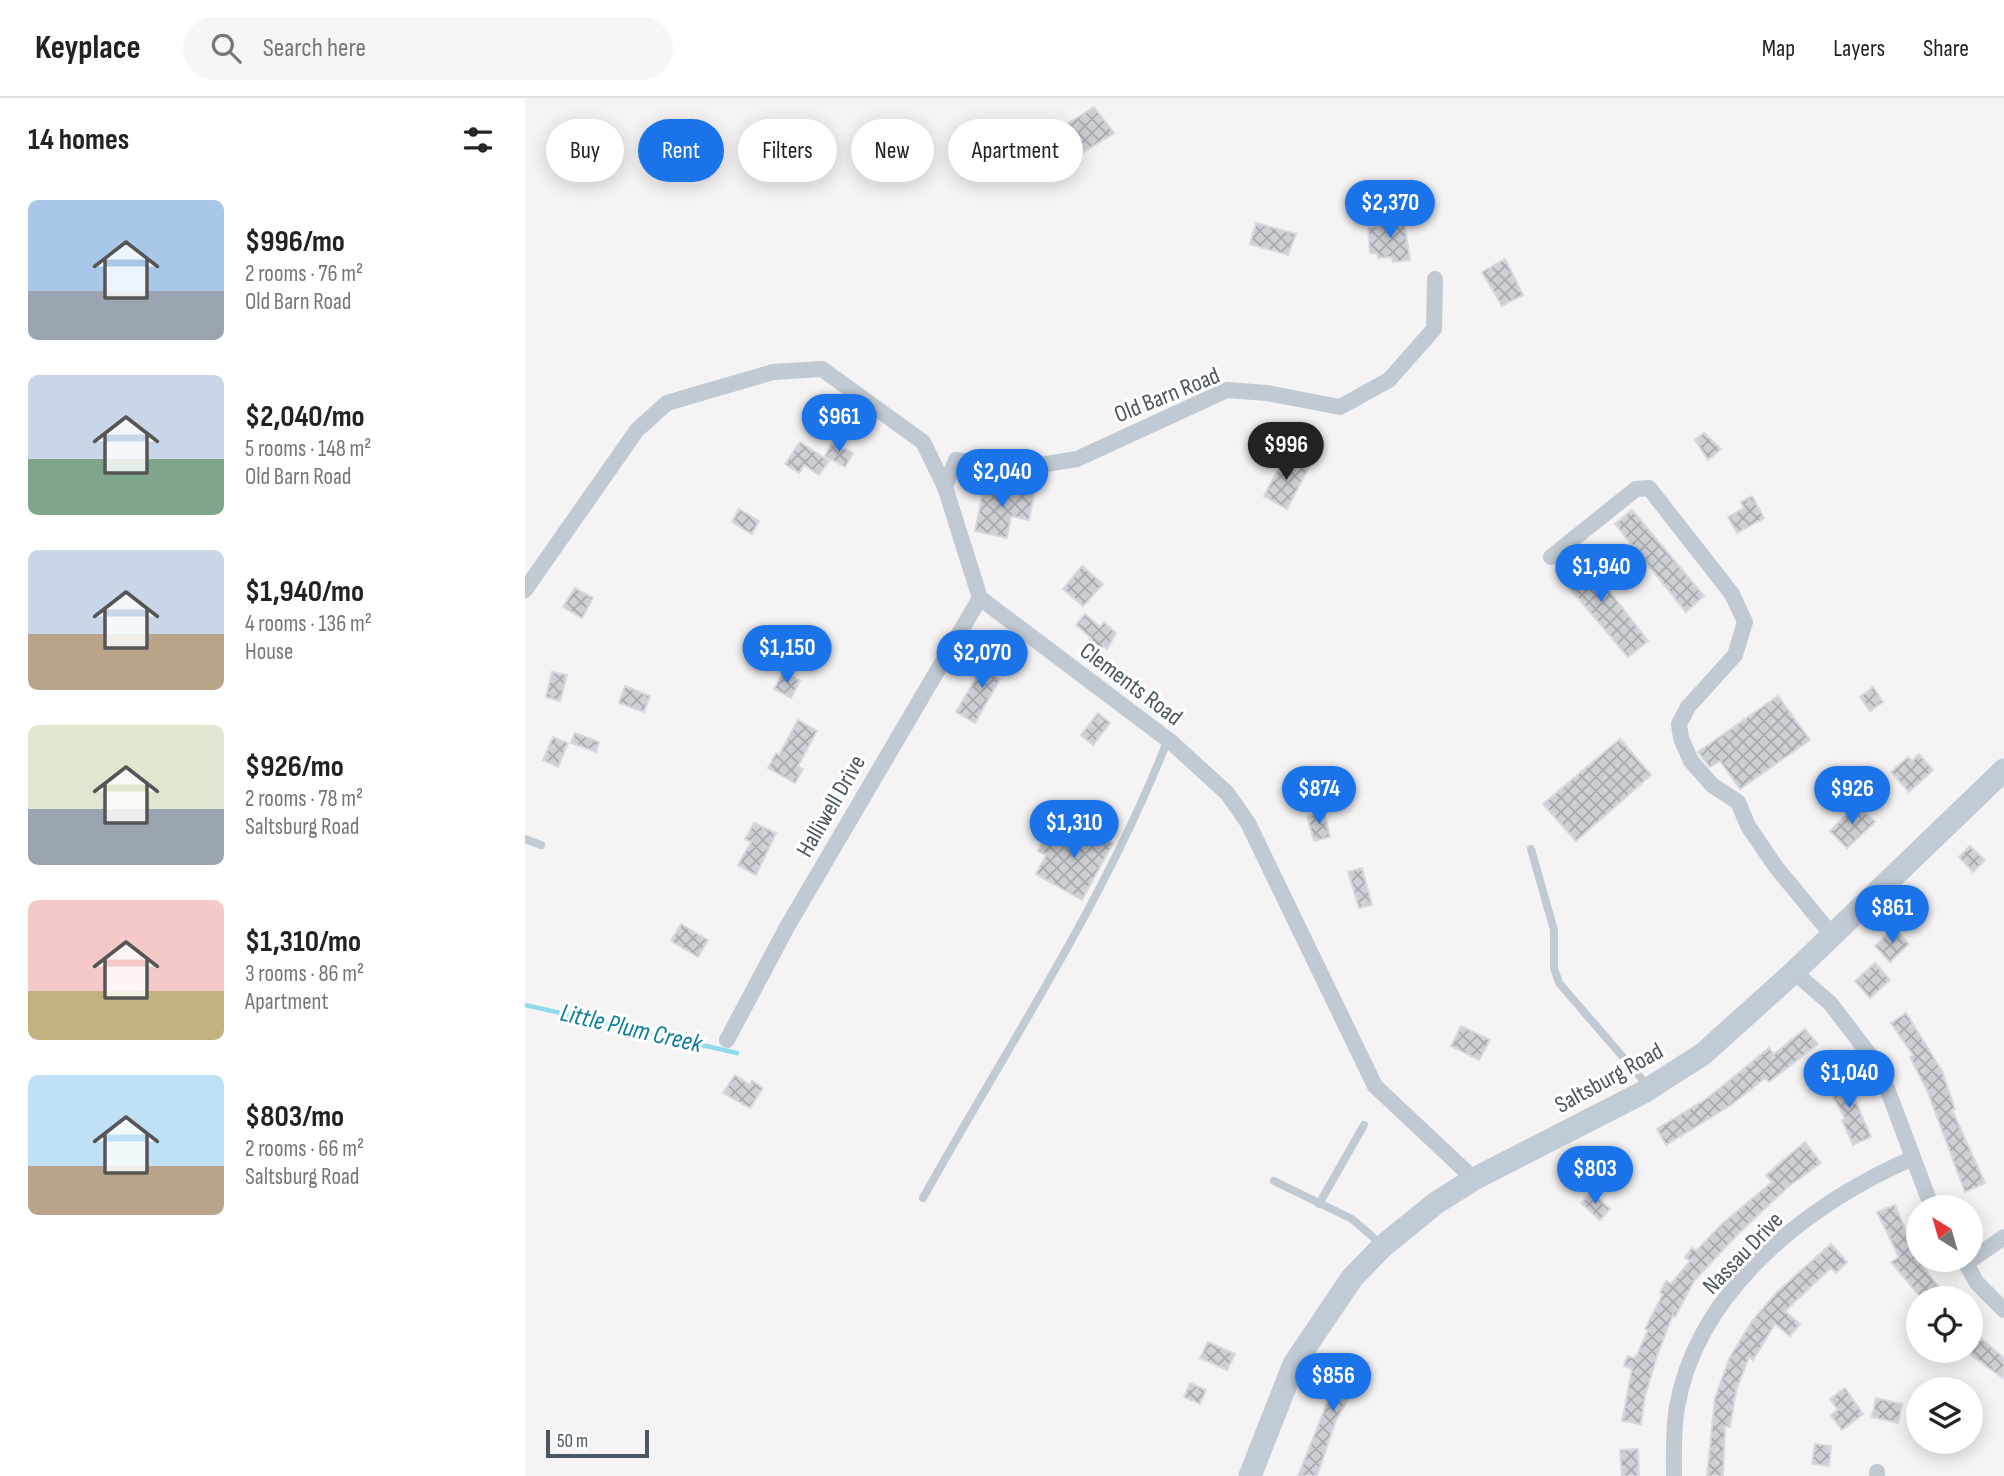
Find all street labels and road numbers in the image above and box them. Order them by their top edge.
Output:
street label: Old Barn Road [1110,361,1224,429]
street label: Clements Road [1074,636,1188,732]
street label: Halliwell Drive [790,750,872,862]
street label: Saltsburg Road [1550,1036,1668,1120]
street label: Nassau Drive [1697,1206,1789,1300]

